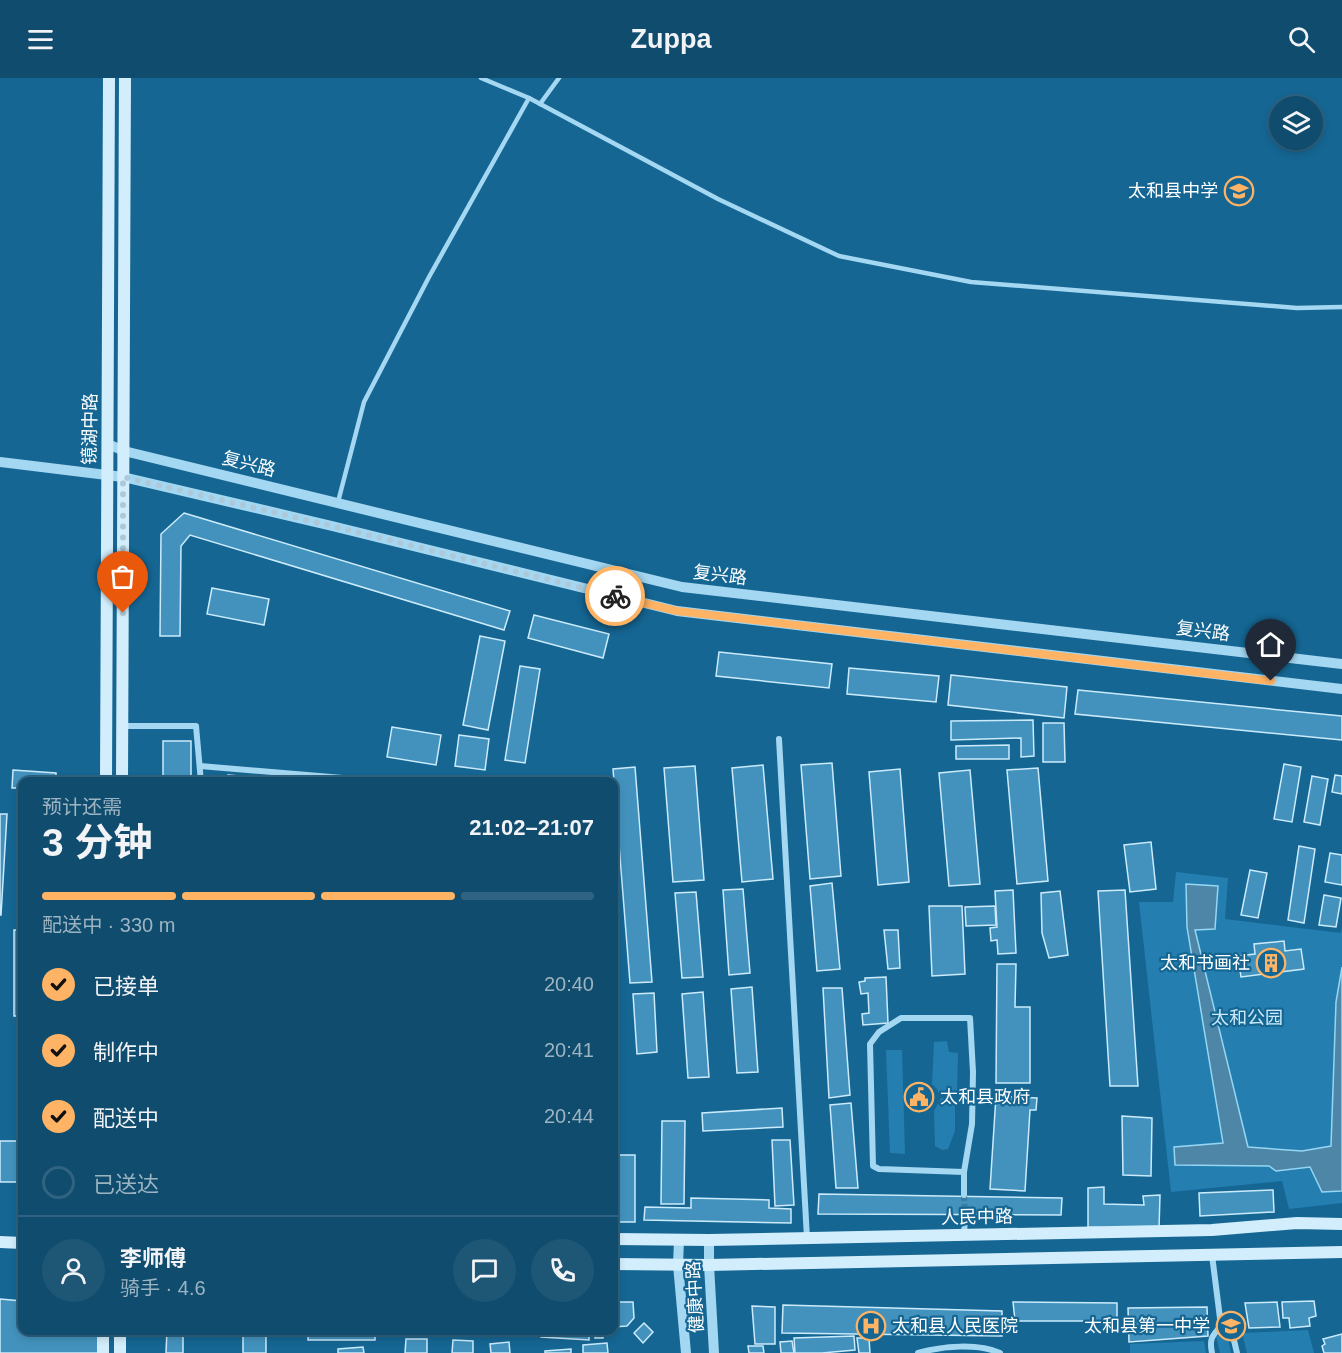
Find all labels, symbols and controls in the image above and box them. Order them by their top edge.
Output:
icon: menu [24,23,57,56]
icon: search [1285,23,1318,56]
text: Zuppa [631,24,712,54]
map controls [1269,96,1323,150]
button: layers [1269,96,1323,150]
school or university icon: 太和县中学 [1223,175,1255,207]
place label: 太和县中学 [1128,181,1218,201]
street label: 镜湖中路 [79,393,101,465]
street label: 复兴路 [220,448,278,480]
pin [97,551,148,613]
icon: bag [106,560,139,593]
street label: 复兴路 [692,562,748,588]
courier [585,566,645,626]
icon: bike [599,580,632,613]
street label: 复兴路 [1175,618,1231,644]
pin [1245,619,1296,681]
icon: home [1254,628,1287,661]
text: 预计还需 [42,796,122,818]
text: 21:02–21:07 [469,815,594,840]
text: 3 分钟 [42,821,153,864]
text: 配送中 · 330 m [42,914,175,936]
building icon: 太和书画社 [1255,947,1287,979]
place label: 太和书画社 [1160,953,1250,973]
icon: check [42,968,75,1001]
text: 20:40 [544,973,594,995]
text: 已接单 [93,974,159,999]
park label: 太和公园 [1211,1008,1283,1028]
icon: check [42,1034,75,1067]
text: 20:41 [544,1039,594,1061]
text: 制作中 [93,1040,159,1065]
public building icon: 太和县政府 [903,1081,935,1113]
place label: 太和县政府 [940,1087,1030,1107]
icon: check [42,1100,75,1133]
text: 20:44 [544,1105,594,1127]
text: 配送中 [93,1106,159,1131]
text: 已送达 [93,1172,159,1197]
street label: 人民中路 [941,1206,1013,1228]
button: person [42,1239,105,1302]
button: chat [453,1239,516,1302]
button: phone [531,1239,594,1302]
text: 李师傅 [120,1246,186,1271]
street label: 健康中路 [683,1261,707,1333]
text: 骑手 · 4.6 [120,1277,206,1299]
hospital icon: 太和县人民医院 [855,1310,887,1342]
school or university icon: 太和县第一中学 [1215,1310,1247,1342]
place label: 太和县人民医院 [892,1316,1018,1336]
place label: 太和县第一中学 [1084,1316,1210,1336]

